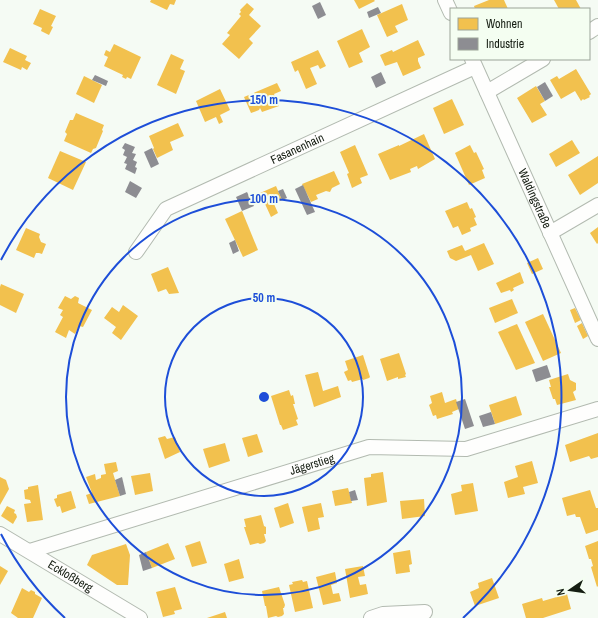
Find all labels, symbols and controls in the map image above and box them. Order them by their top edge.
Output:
legend [450,8,590,60]
text: Wohnen [486,16,522,32]
text: Industrie [486,36,524,52]
text: 150 m [250,92,278,108]
street label: Fasanenhain [268,129,327,168]
street label: Waldingstraße [514,166,555,231]
text: 100 m [250,191,278,207]
text: 50 m [253,290,275,306]
centre of rings [257,390,271,404]
street label: Jägerstieg [288,450,337,479]
street label: Eckloßberg [45,557,96,596]
north arrow [550,570,590,610]
text: N [553,588,568,597]

